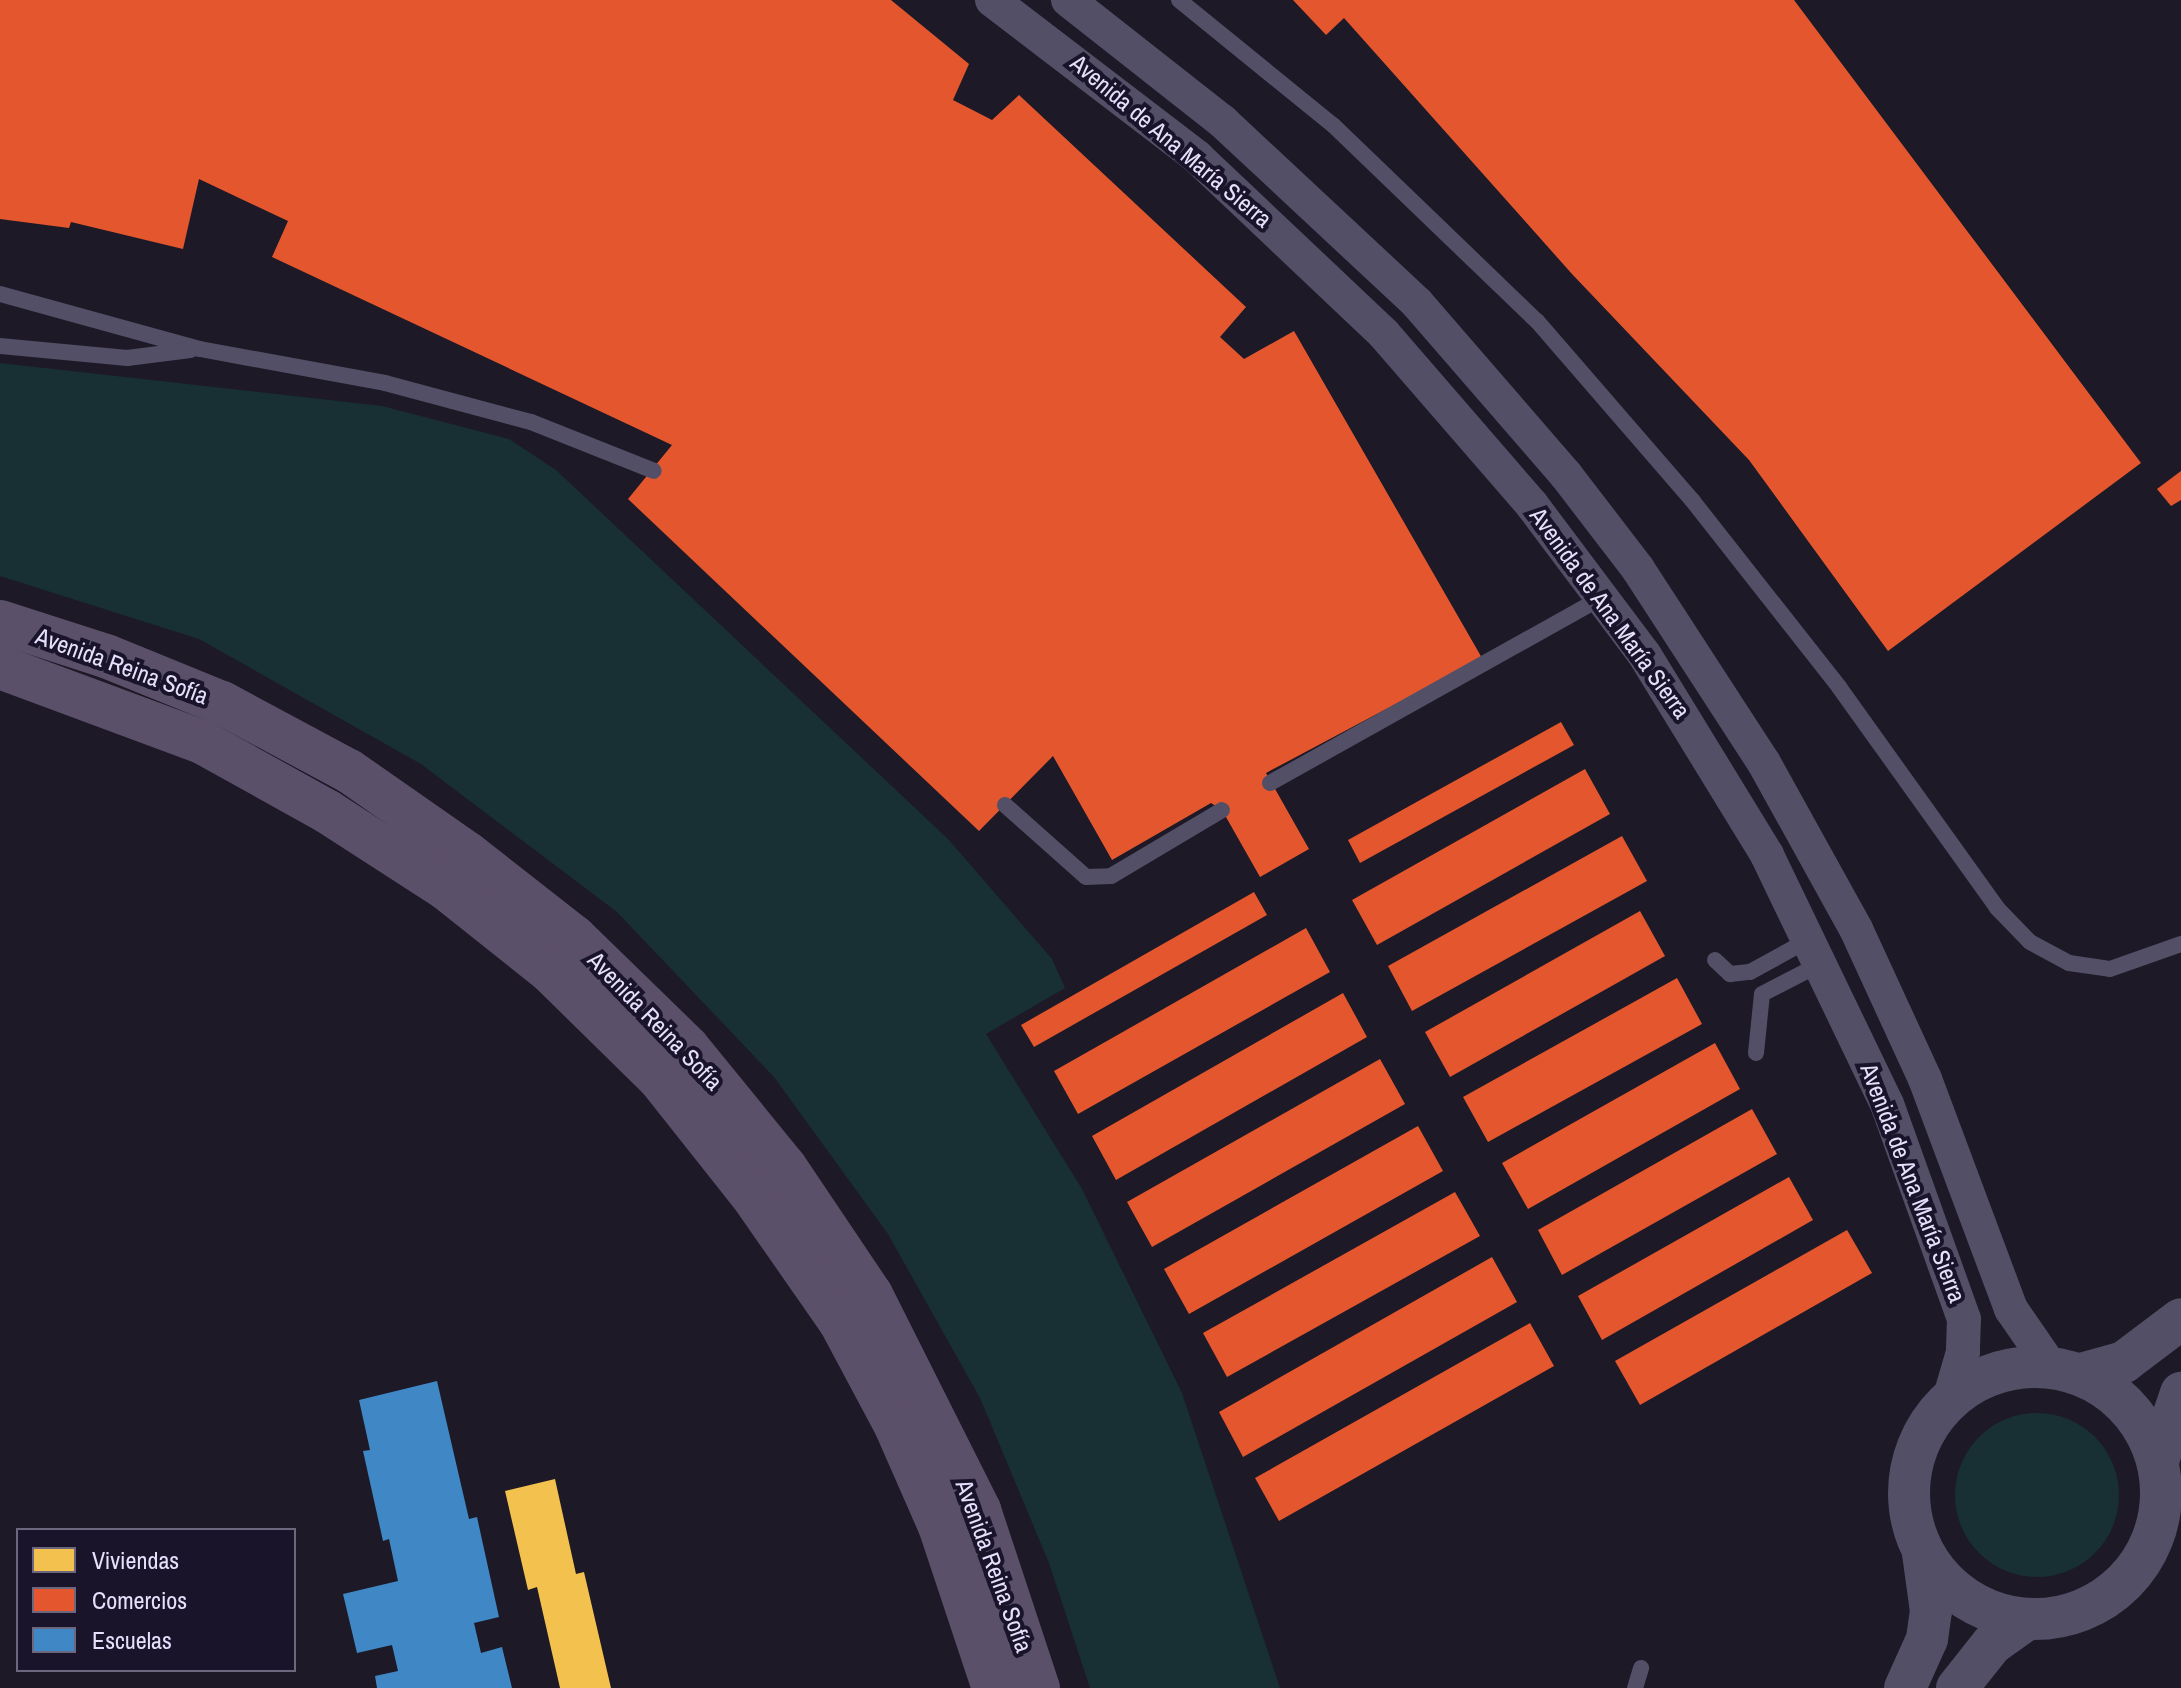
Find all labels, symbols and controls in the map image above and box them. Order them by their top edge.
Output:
street label: Avenida de Ana María Sierra [1064,48,1278,234]
street label: Avenida de Ana María Sierra [1524,502,1696,724]
street label: Avenida Reina Sofía [32,621,212,711]
street label: Avenida Reina Sofía [582,946,728,1096]
street label: Avenida de Ana María Sierra [1854,1059,1972,1307]
street label: Avenida Reina Sofía [949,1476,1039,1656]
legend [16,1528,296,1672]
text: Viviendas [92,1544,179,1576]
text: Comercios [92,1584,187,1616]
text: Escuelas [92,1624,172,1656]

